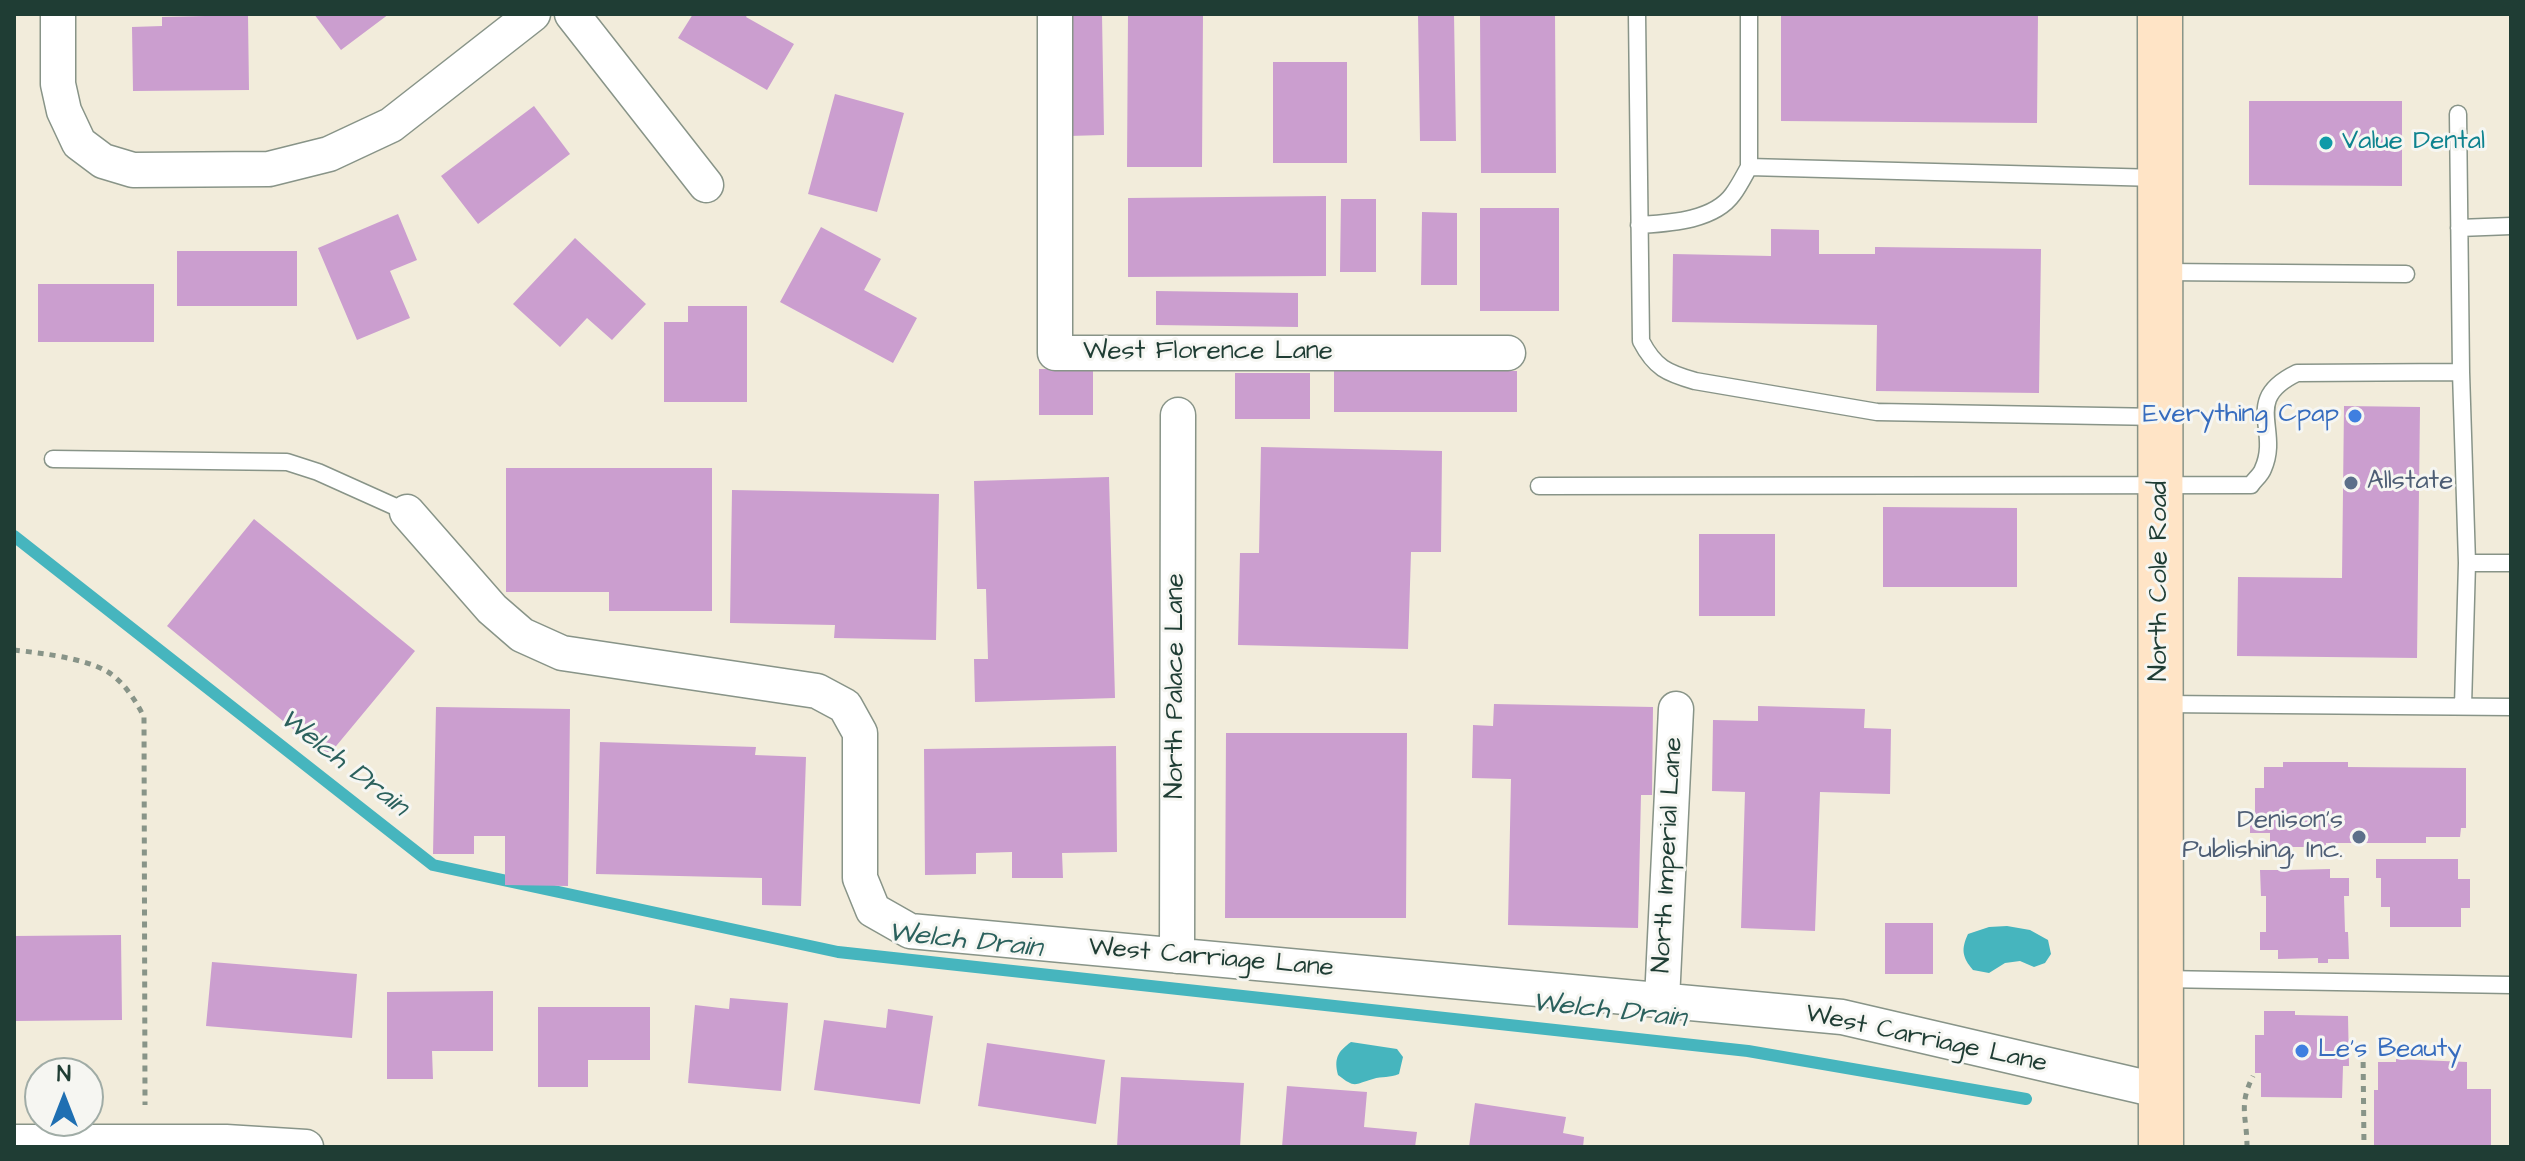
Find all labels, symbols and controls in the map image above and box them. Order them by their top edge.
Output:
place label: Value Dental [2342,127,2485,159]
marker: Value Dental [2317,134,2335,152]
street label: West Florence Lane [1083,337,1333,369]
place label: Everything Cpap [2143,400,2339,432]
marker: Everything Cpap [2346,407,2364,425]
place label: Allstate [2367,467,2453,499]
marker: Allstate [2342,474,2360,492]
street label: North Cole Road [2145,481,2177,681]
street label: North Palace Lane [1161,573,1193,799]
water label: Welch Drain [272,703,414,825]
street label: North Imperial Lane [1647,736,1691,974]
place label: Denison's Publishing, Inc. [2182,806,2343,868]
marker: Denison's Publishing, Inc. [2350,828,2368,846]
water label: Welch Drain [886,917,1044,967]
street label: West Carriage Lane [1087,933,1335,985]
water label: Welch Drain [1530,987,1688,1037]
street label: West Carriage Lane [1802,999,2050,1081]
place label: Le's Beauty [2318,1035,2462,1067]
marker: Le's Beauty [2293,1042,2311,1060]
north arrow [24,1057,104,1137]
text: N [57,1059,71,1090]

